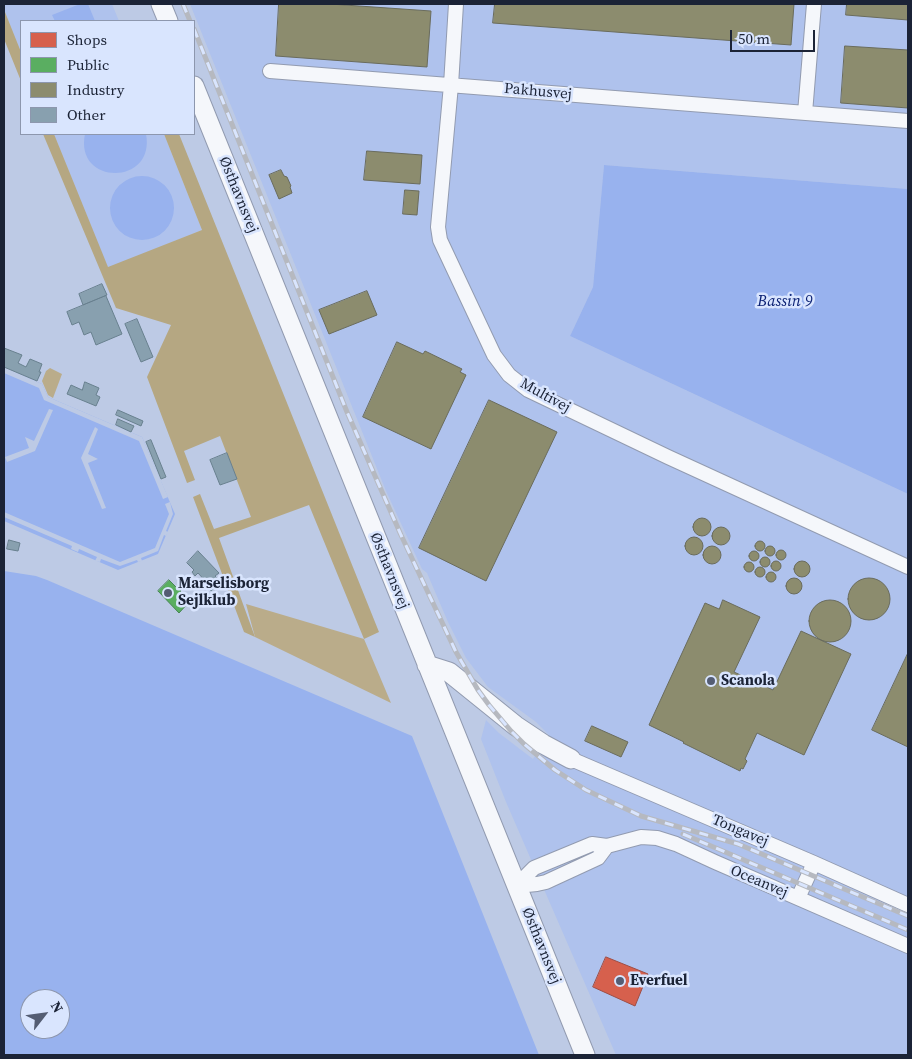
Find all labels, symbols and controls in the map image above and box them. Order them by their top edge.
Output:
legend [20,20,195,135]
scale bar [732,20,817,52]
text: 50 m [738,28,770,49]
text: Shops [67,29,107,50]
text: Public [67,54,109,75]
text: Industry [67,79,124,100]
street label: Pakhusvej [503,80,573,104]
text: Other [67,104,106,125]
street label: Østhavnsvej [215,154,261,236]
water label: Bassin 9 [757,292,813,312]
street label: Multivej [517,375,573,417]
street label: Østhavnsvej [366,530,412,612]
place label: Marselisborg Sejlklub [178,575,269,610]
marker: Marselisborg Sejlklub [162,587,174,599]
place label: Scanola [721,672,775,690]
marker: Scanola [705,675,717,687]
street label: Tongavej [709,811,771,851]
street label: Oceanvej [728,862,790,902]
street label: Østhavnsvej [518,905,564,987]
place label: Everfuel [630,972,687,990]
marker: Everfuel [614,975,626,987]
north arrow [20,989,70,1039]
text: N [46,998,68,1016]

